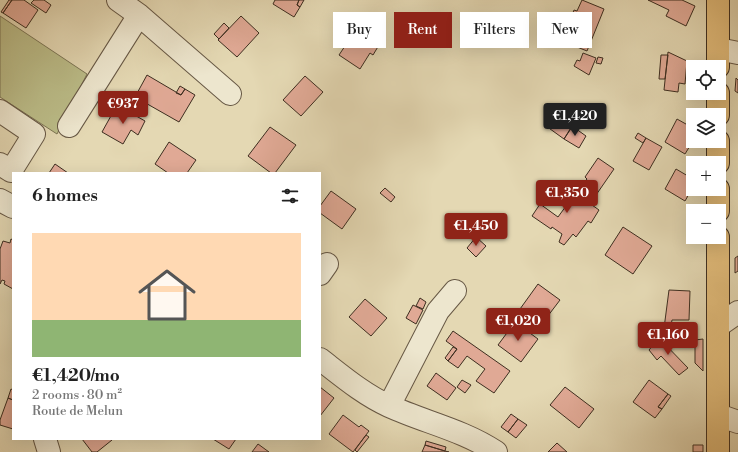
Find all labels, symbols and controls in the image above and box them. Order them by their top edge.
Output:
chip: Buy [333,12,386,48]
chip: Rent [394,12,452,48]
chip: Filters [460,12,529,48]
chip: New [537,12,592,48]
map controls [686,60,726,244]
button: locate [686,60,726,100]
pin: €937 [99,91,147,125]
text: €937 [107,96,139,112]
pin: €1,420 [542,103,608,137]
text: €1,420 [552,108,598,124]
button: layers [686,108,726,148]
button: + [686,156,726,196]
pin: €1,350 [534,180,600,214]
text: 6 homes [32,185,98,207]
icon: filters [279,185,301,207]
text: €1,350 [545,185,589,201]
button: − [686,204,726,244]
pin: €1,450 [443,213,509,247]
text: €1,450 [453,218,499,234]
icon: home [131,259,203,331]
pin: €1,020 [485,308,551,342]
text: €1,020 [495,313,541,329]
pin: €1,160 [635,322,701,356]
text: €1,160 [647,327,689,343]
text: €1,420/mo [32,365,120,387]
text: 2 rooms · 80 m² [32,387,122,403]
text: Route de Melun [32,403,123,419]

